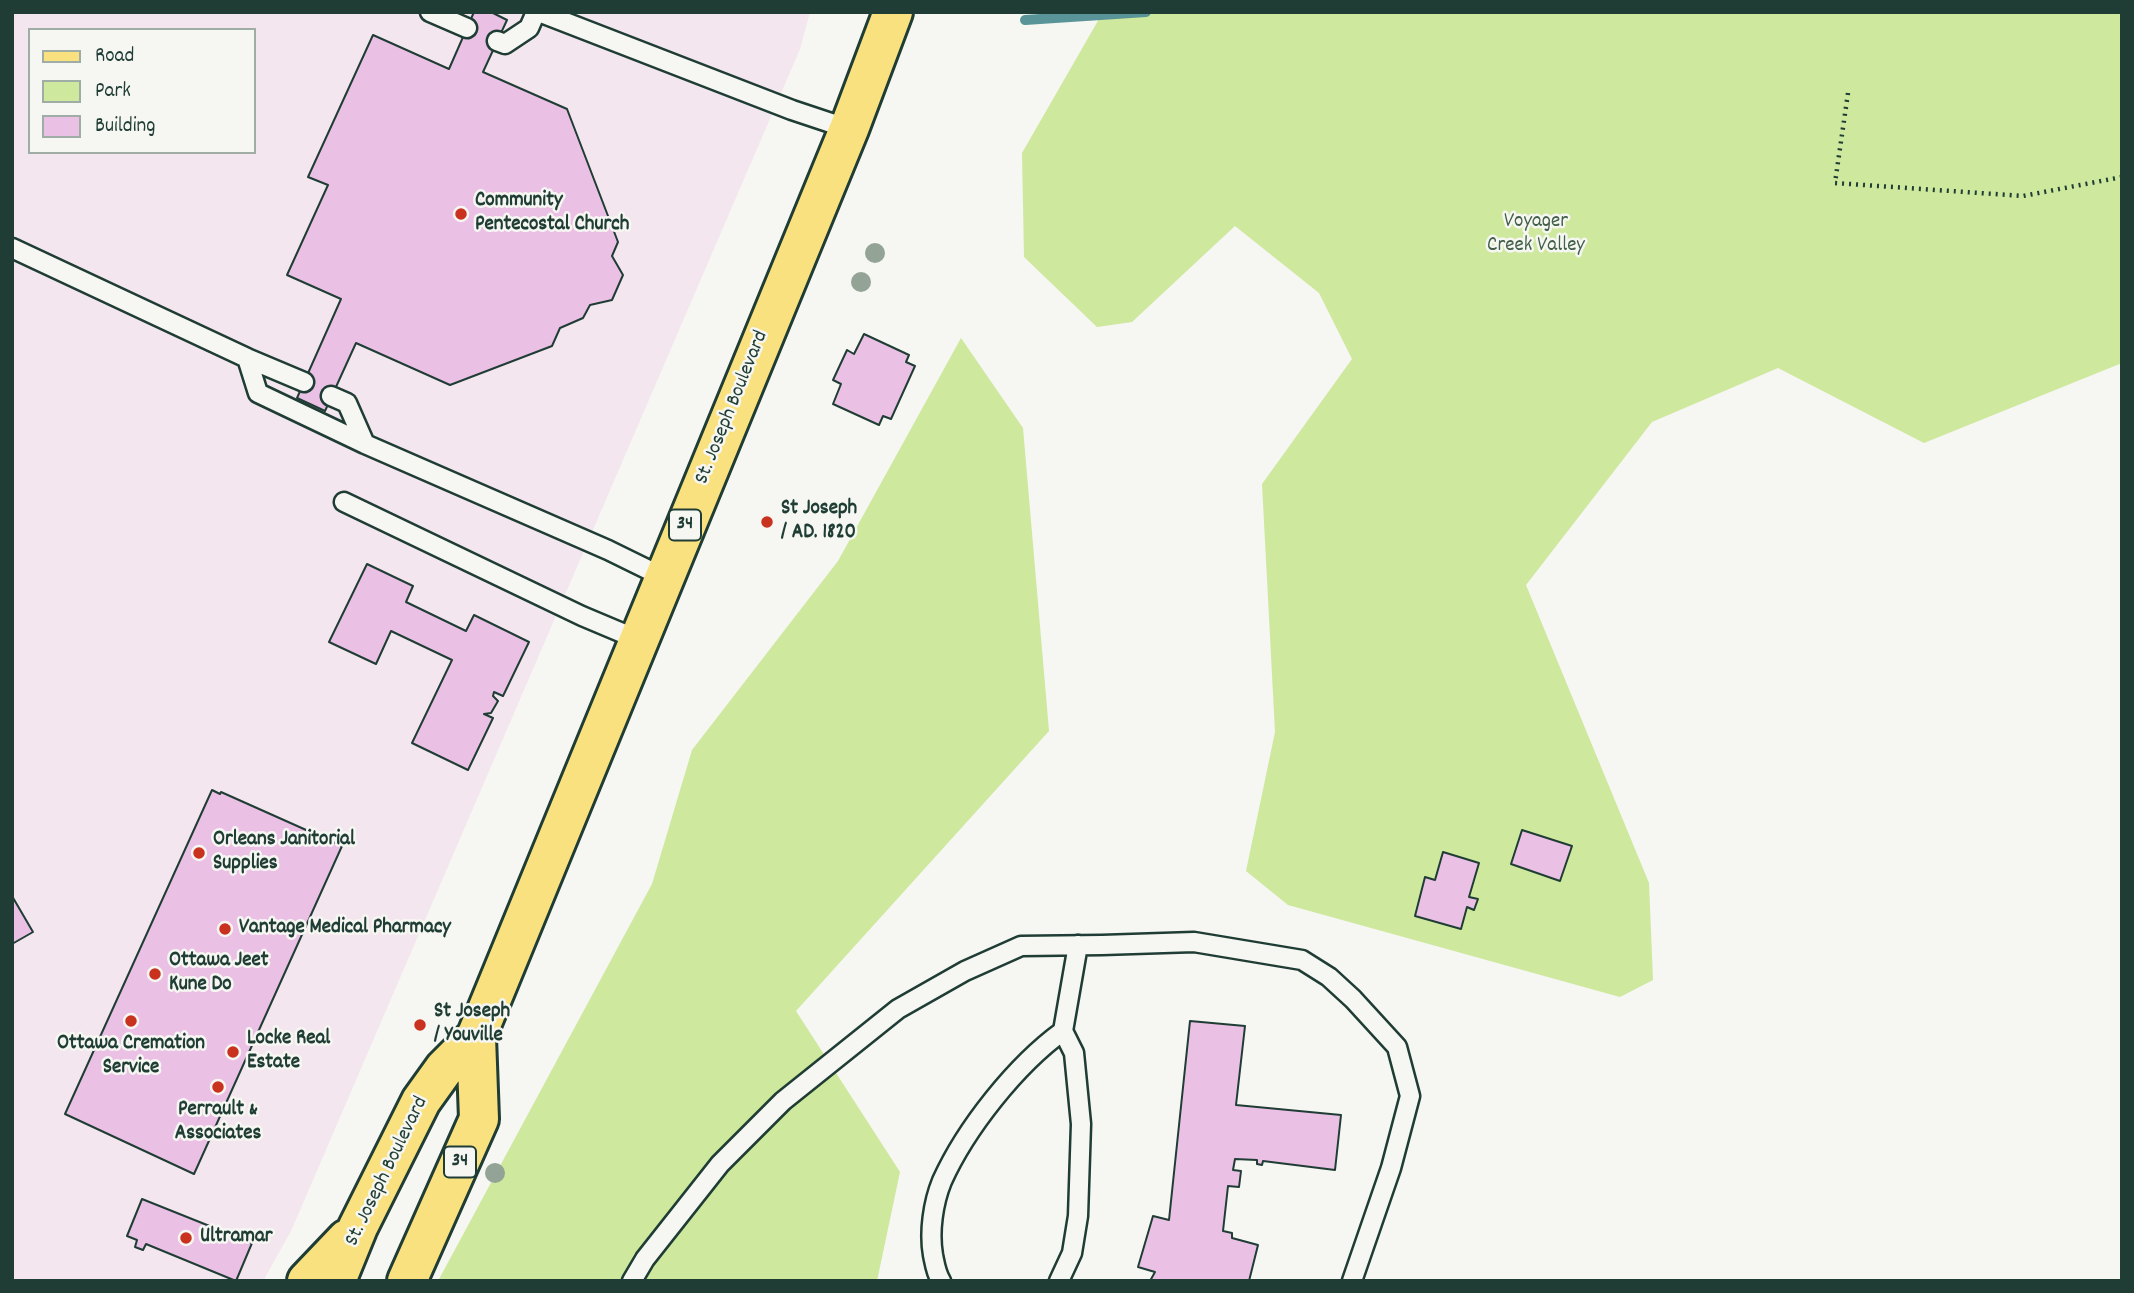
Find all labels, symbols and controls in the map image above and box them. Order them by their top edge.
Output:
legend [28,28,256,154]
text: Road [95,42,134,72]
text: Park [95,77,131,107]
text: Building [95,112,155,142]
place label: Community Pentecostal Church [475,189,629,239]
marker: Community Pentecostal Church [453,206,469,222]
park label: Voyager Creek Valley [1487,210,1585,260]
street label: St. Joseph Boulevard [691,328,775,488]
place label: St Joseph / AD. 1820 [781,497,857,547]
road number: 34 [669,510,701,540]
marker: St Joseph / AD. 1820 [759,514,775,530]
place label: Orleans Janitorial Supplies [213,828,355,878]
marker: Orleans Janitorial Supplies [191,845,207,861]
place label: Vantage Medical Pharmacy [239,916,451,942]
marker: Vantage Medical Pharmacy [217,921,233,937]
place label: Ottawa Jeet Kune Do [169,949,268,999]
marker: Ottawa Jeet Kune Do [147,966,163,982]
place label: St Joseph / Youville [434,1000,510,1050]
marker: Ottawa Cremation Service [123,1013,139,1029]
marker: St Joseph / Youville [412,1017,428,1033]
place label: Locke Real Estate [247,1027,330,1077]
place label: Ottawa Cremation Service [57,1032,205,1082]
marker: Locke Real Estate [225,1044,241,1060]
marker: Perrault & Associates [210,1079,226,1095]
street label: St. Joseph Boulevard [341,1093,435,1251]
place label: Perrault & Associates [175,1098,261,1148]
road number: 34 [444,1146,476,1178]
place label: Ultramar [200,1225,273,1251]
marker: Ultramar [178,1230,194,1246]

